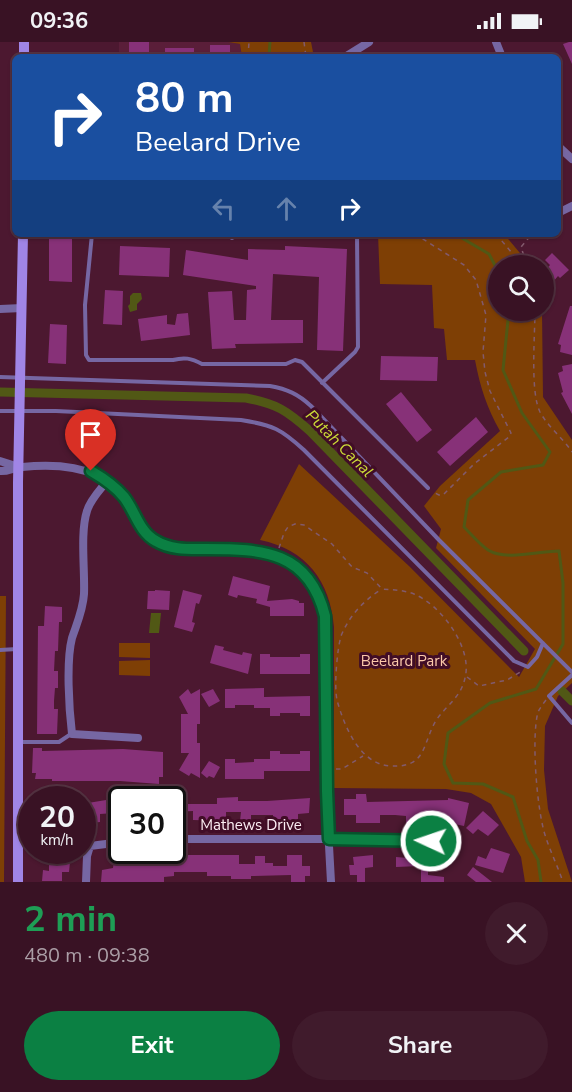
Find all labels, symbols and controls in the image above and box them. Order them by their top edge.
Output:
text: 09:36 [30,6,88,36]
text: 80 m [135,70,234,127]
icon: right [36,78,114,156]
text: Beelard Drive [135,124,301,161]
icon: left [207,192,240,225]
icon: ahead [270,192,303,225]
icon: right [333,192,366,225]
map controls [488,255,554,321]
button: search [488,255,554,321]
water label: Putah Canal [301,405,378,483]
pin [65,409,116,471]
icon: arrive [74,418,107,451]
park label: Beelard Park [361,651,448,671]
speed limit sign: 30 [108,786,186,864]
text: 20 [39,797,75,838]
position arrow [399,809,463,873]
street label: Mathews Drive [200,815,302,835]
text: km/h [40,830,74,850]
text: 2 min [24,895,117,944]
button: close [485,902,548,965]
text: 480 m · 09:38 [24,942,150,969]
button: Exit [24,1011,280,1080]
button: Share [292,1011,548,1080]

